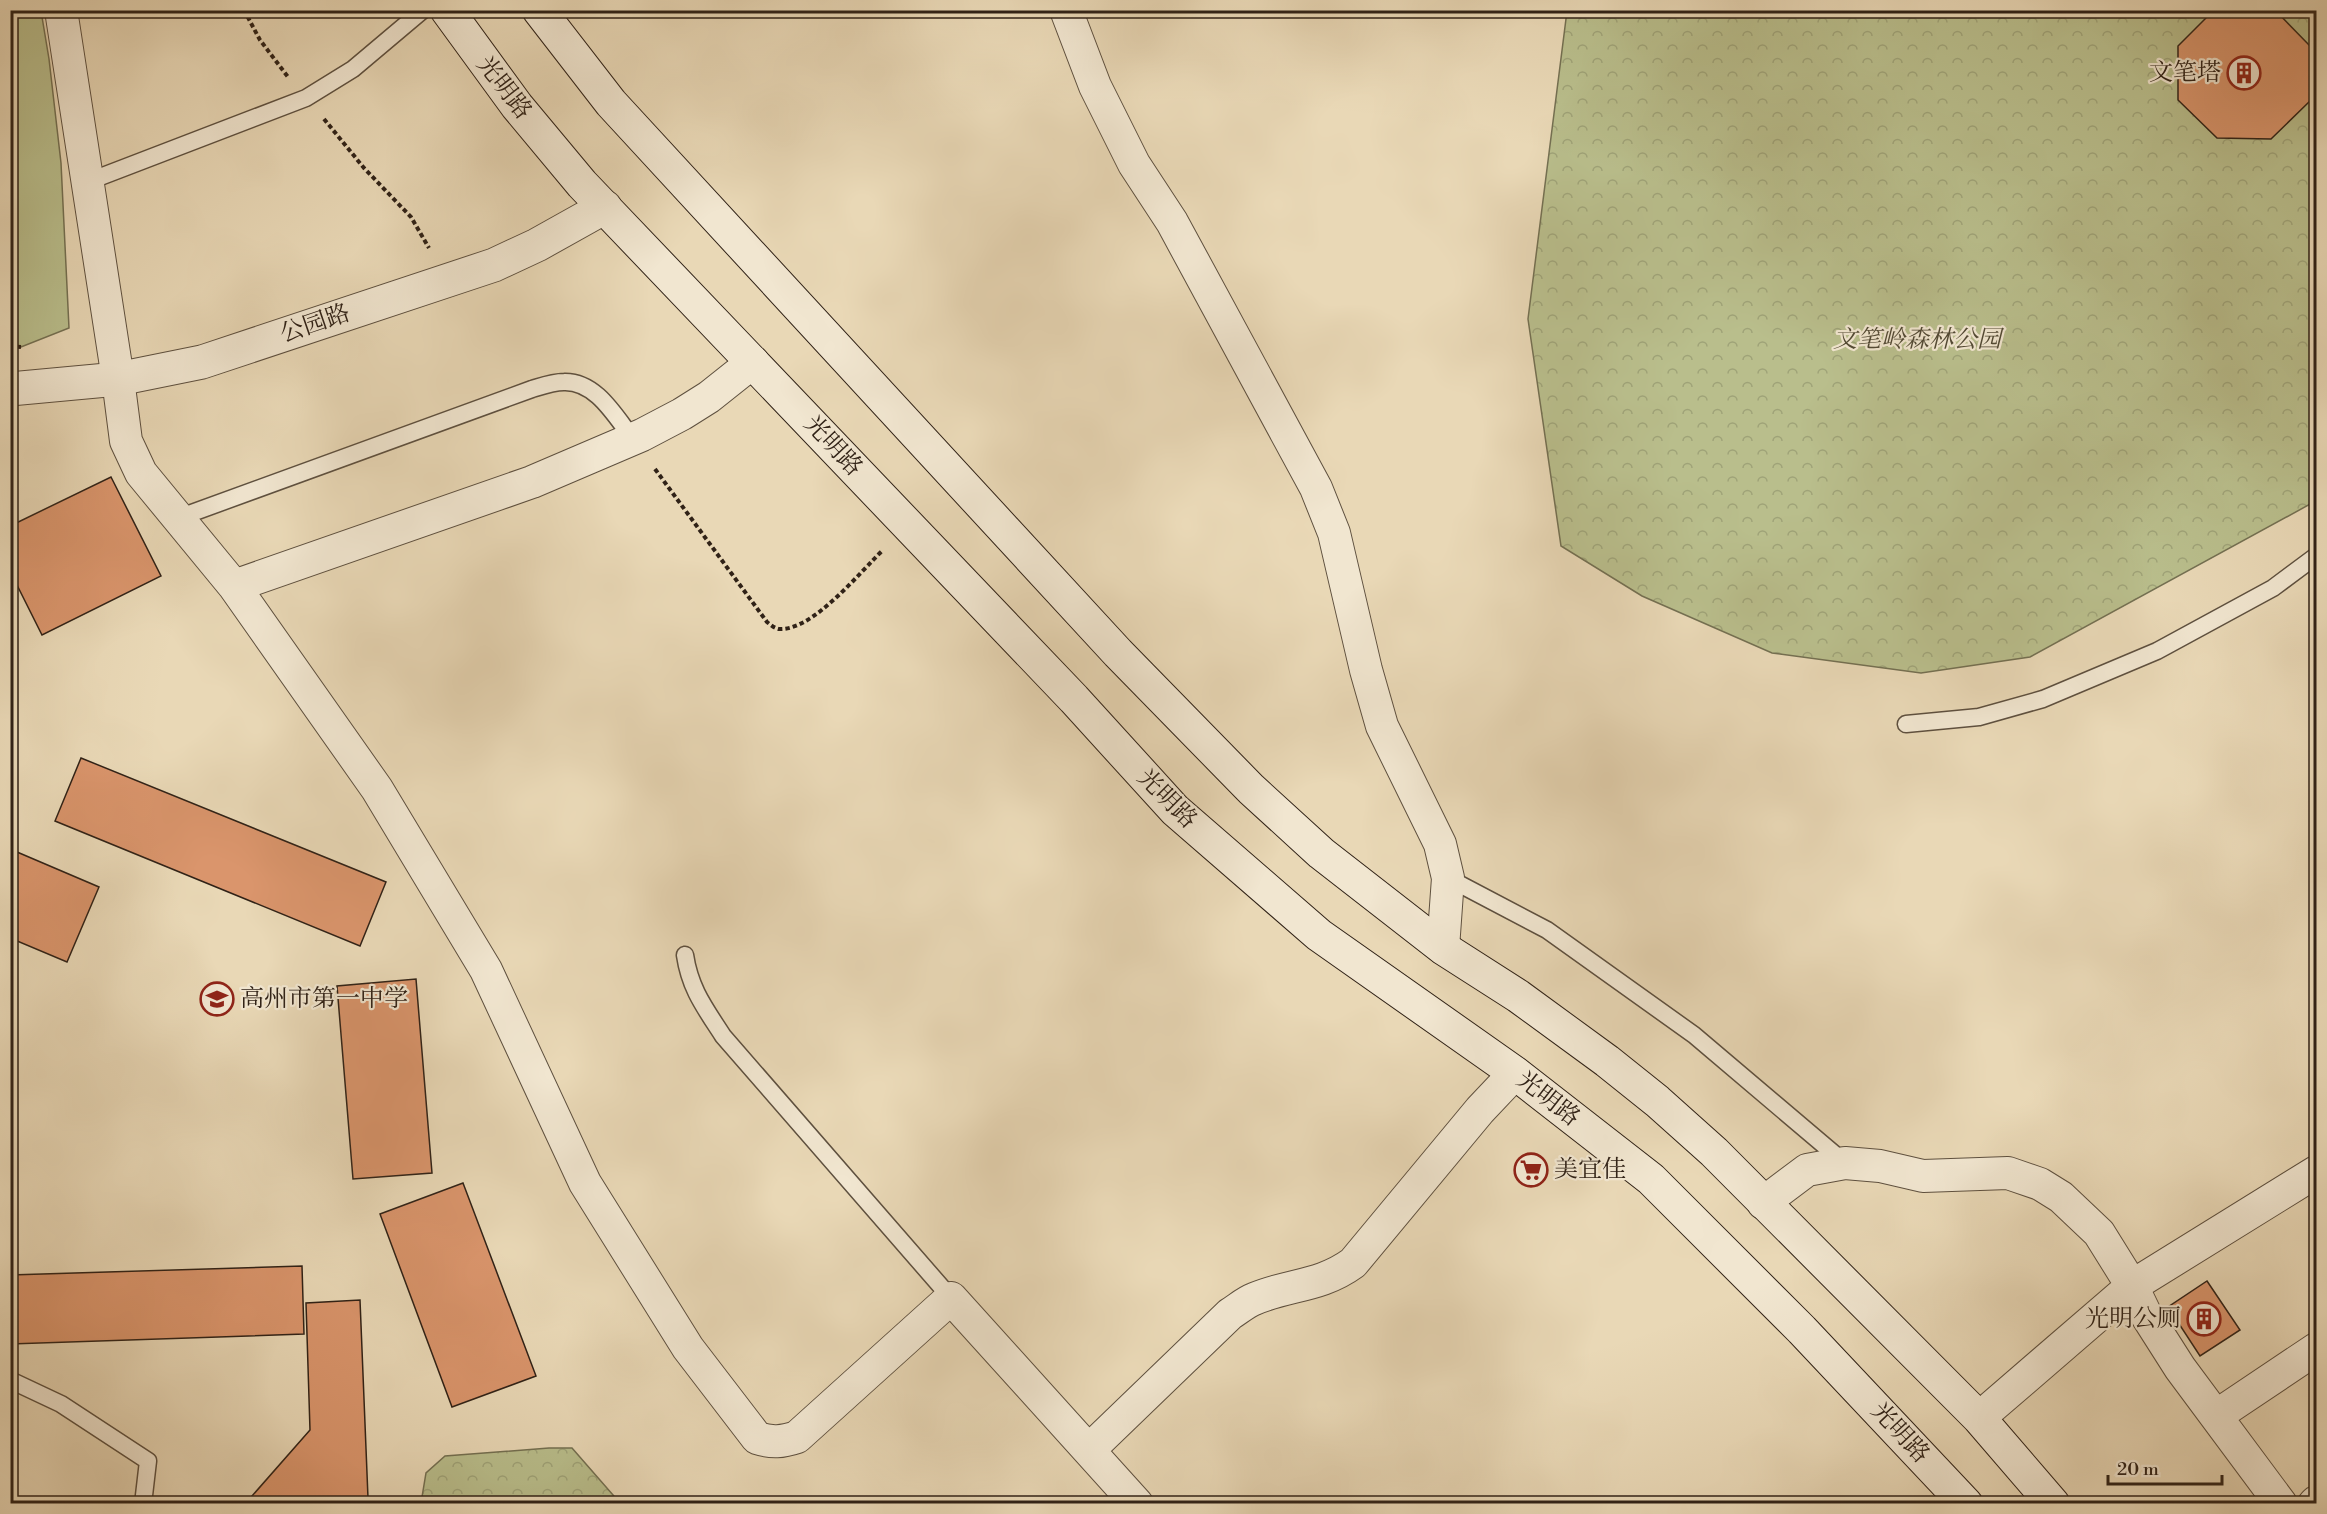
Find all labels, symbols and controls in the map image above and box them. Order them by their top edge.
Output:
street label: 光明路 [470,50,538,126]
building icon: 文笔塔 [2226,55,2262,91]
place label: 文笔塔 [2149,58,2221,88]
street label: 公园路 [276,298,354,350]
park label: 文笔岭森林公园 [1833,325,2005,355]
street label: 光明路 [797,409,869,483]
street label: 光明路 [1131,763,1203,835]
school or university icon: 高州市第一中学 [199,981,235,1017]
place label: 高州市第一中学 [240,984,408,1014]
street label: 光明路 [1510,1065,1586,1133]
supermarket icon: 美宜佳 [1513,1152,1549,1188]
place label: 美宜佳 [1554,1155,1626,1185]
building icon: 光明公厕 [2186,1301,2222,1337]
place label: 光明公厕 [2085,1304,2181,1334]
street label: 光明路 [1864,1396,1936,1470]
scale bar [2108,1448,2222,1486]
text: 20 m [2117,1458,2159,1481]

